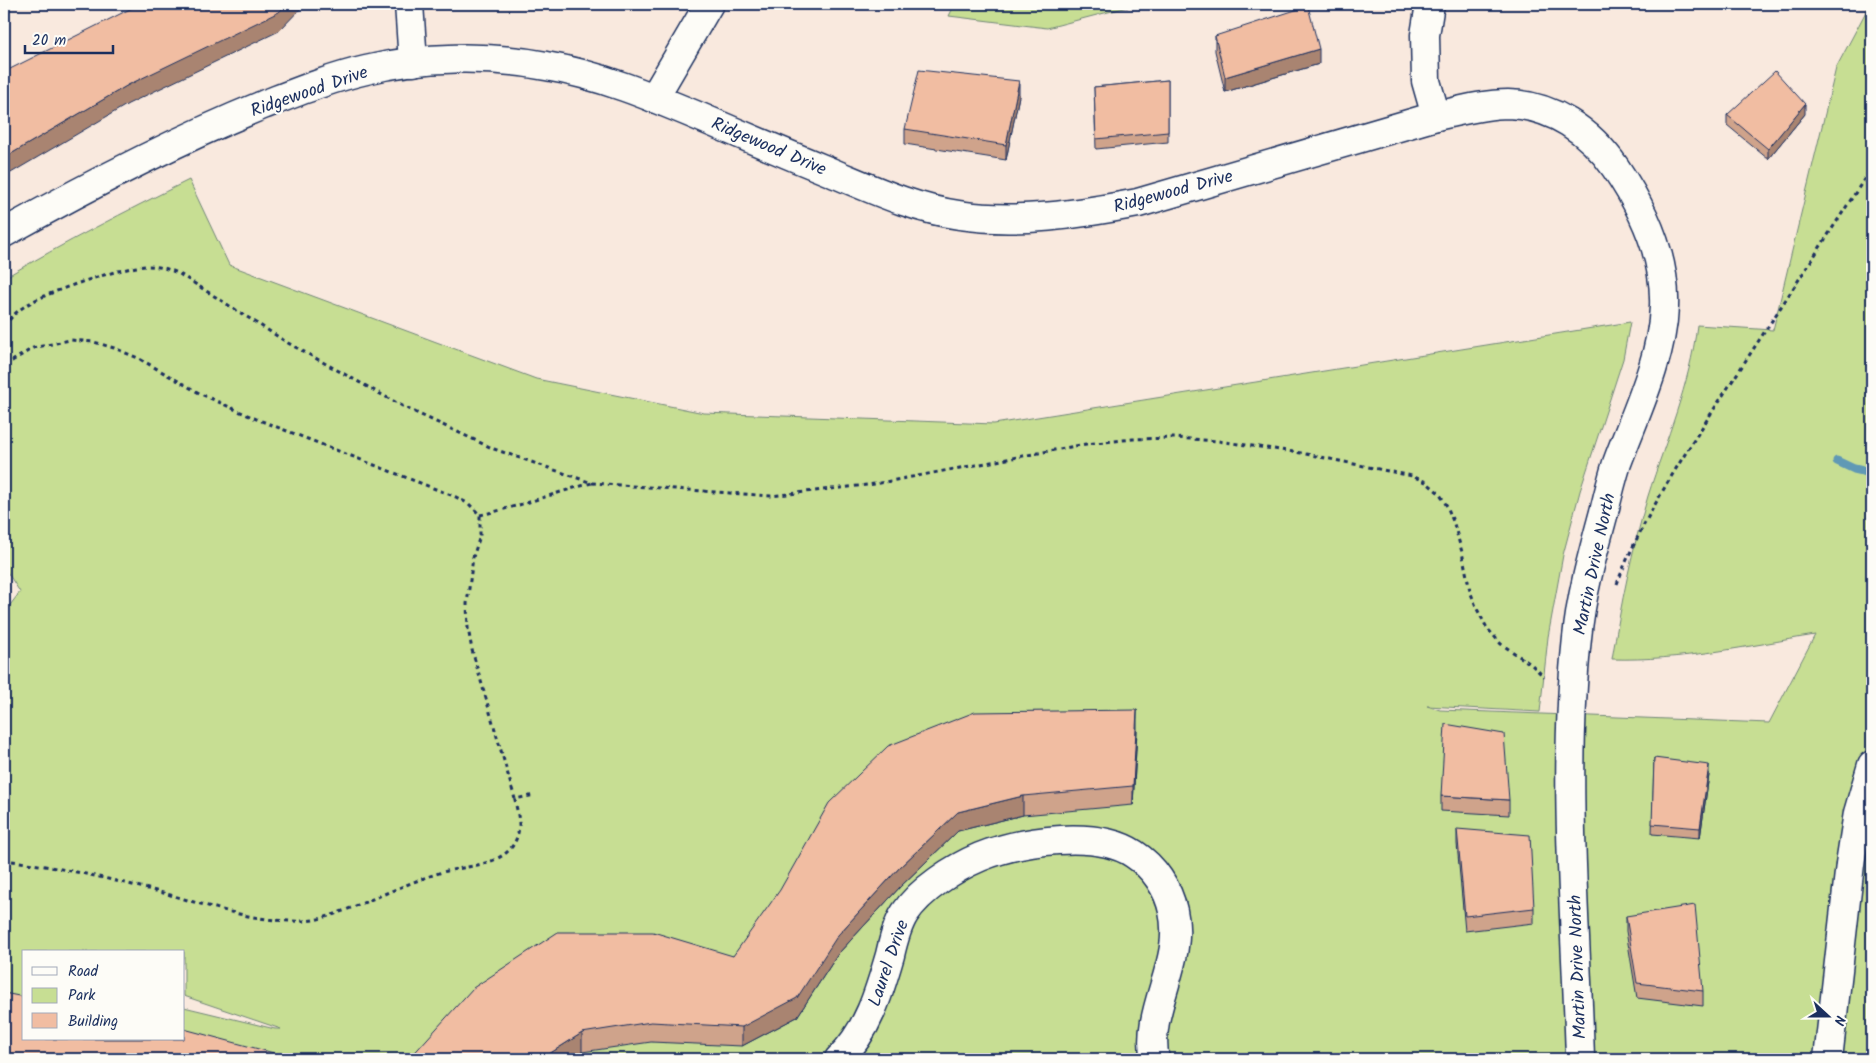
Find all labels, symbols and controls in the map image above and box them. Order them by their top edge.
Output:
scale bar [25,22,112,54]
text: 20 m [32,29,66,53]
street label: Ridgewood Drive [247,59,372,126]
street label: Ridgewood Drive [706,110,831,185]
street label: Ridgewood Drive [1110,163,1236,222]
street label: Martin Drive North [1566,491,1625,638]
street label: Martin Drive North [1561,894,1596,1040]
street label: Laurel Drive [861,916,918,1011]
legend [22,950,185,1040]
text: Road [68,960,99,984]
text: Park [68,984,96,1008]
north arrow [1804,990,1854,1040]
text: Building [68,1010,118,1034]
text: N [1827,1012,1851,1029]

